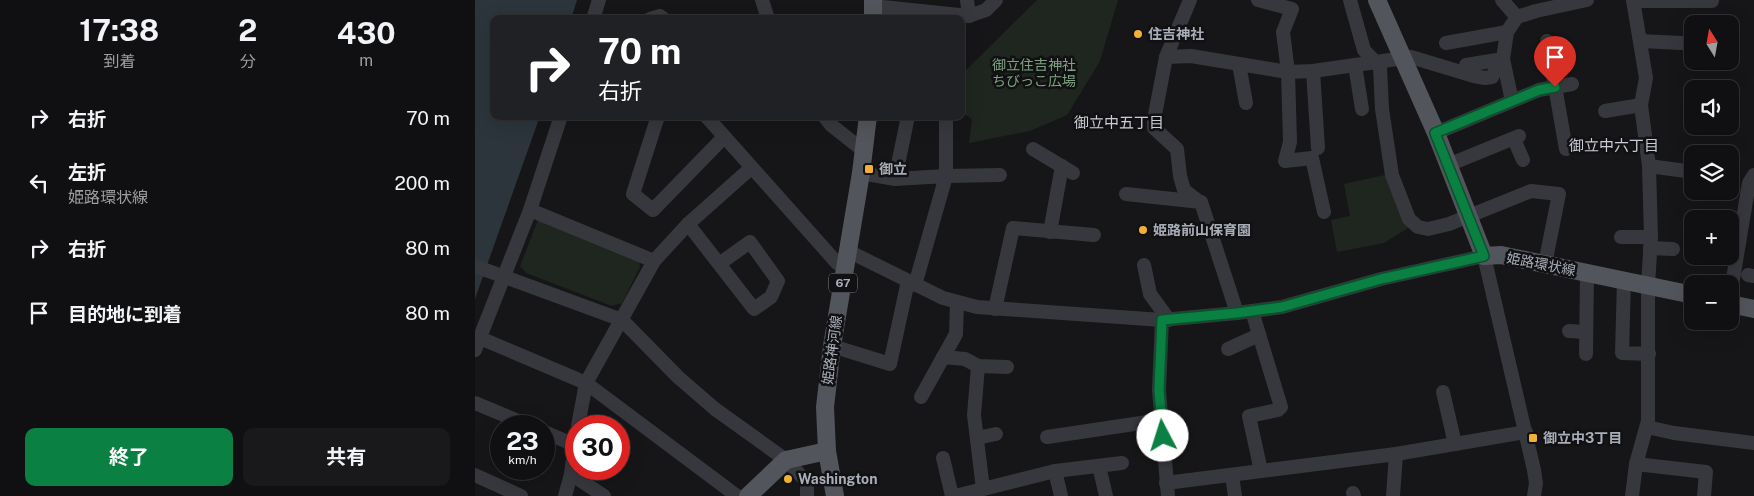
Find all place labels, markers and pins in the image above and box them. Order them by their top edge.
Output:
place label: 住吉神社 [1148,26,1204,42]
marker: 住吉神社 [1132,28,1144,40]
pin [1534,36,1576,87]
place label: 御立 [879,161,907,177]
marker: 御立 [863,163,875,175]
place label: 姫路前山保育園 [1153,222,1251,238]
marker: 姫路前山保育園 [1137,224,1149,236]
place label: 御立中3丁目 [1543,430,1622,446]
marker: 御立中3丁目 [1527,432,1539,444]
place label: Washington [798,471,877,487]
marker: Washington [782,473,794,485]

